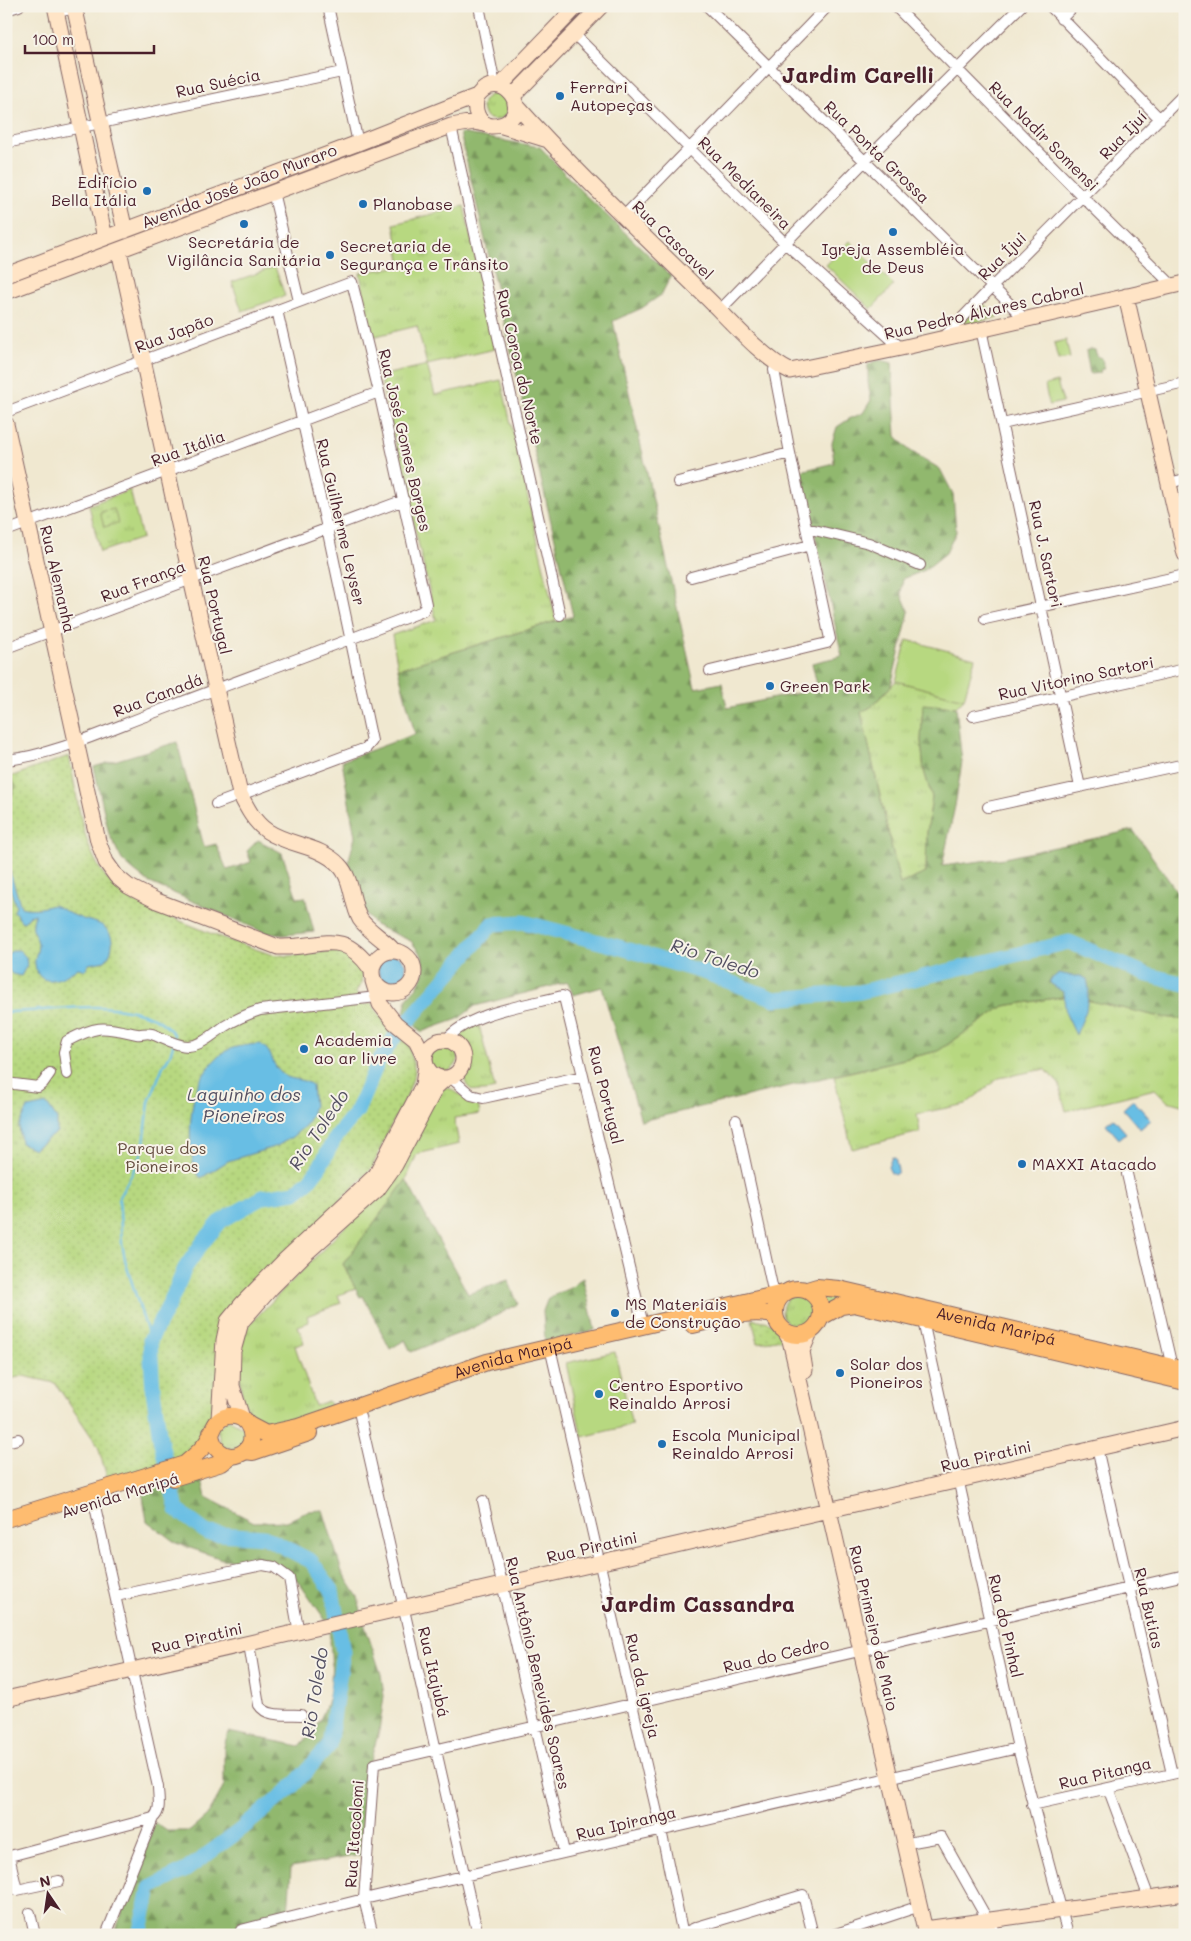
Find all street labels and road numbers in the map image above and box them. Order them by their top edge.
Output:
street label: Rua Suécia [174,63,262,102]
street label: Rua Nadir Somensi [985,76,1104,195]
street label: Rua Ponta Grossa [820,96,935,208]
street label: Rua Ijuí [1094,106,1151,164]
street label: Rua Medianeira [694,132,796,234]
street label: Avenida José João Muraro [138,138,340,233]
street label: Rua Cascavel [628,196,718,284]
street label: Rua Íjui [973,227,1030,284]
street label: Rua Pedro Álvares Cabral [882,277,1086,344]
street label: Rua Coroa do Norte [492,287,549,447]
street label: Rua Japão [132,308,216,357]
street label: Rua José Gomes Borges [374,347,437,533]
street label: Rua Itália [148,424,228,471]
street label: Rua Guilherme Leyser [312,436,371,607]
street label: Rua J. Sartori [1025,498,1068,609]
street label: Rua Alemanha [36,523,81,635]
street label: Rua Portugal [194,554,237,656]
street label: Rua França [97,555,188,606]
street label: Rua Vitorino Sartori [996,651,1156,704]
street label: Rua Canadá [110,668,206,721]
street label: Rua Portugal [584,1044,629,1146]
street label: Avenida Maripá [934,1301,1058,1350]
street label: Avenida Maripá [450,1332,574,1383]
street label: Rua Piratini [938,1435,1033,1476]
street label: Avenida Maripá [58,1467,181,1522]
street label: Rua Piratini [544,1526,639,1567]
street label: Rua Primeiro de Maio [845,1543,904,1713]
street label: Rua Antônio Benevides Soares [501,1555,575,1791]
street label: Rua Butias [1130,1565,1169,1650]
street label: Rua do Pinhal [984,1572,1029,1680]
street label: Rua Piratini [149,1617,244,1658]
street label: Rua Itajubá [414,1625,455,1719]
street label: Rua da igreja [621,1631,666,1740]
street label: Rua do Cedro [721,1632,831,1677]
street label: Rua Pitanga [1057,1752,1153,1793]
street label: Rua Itacolomi [339,1779,368,1889]
street label: Rua Ipiranga [574,1801,678,1844]

